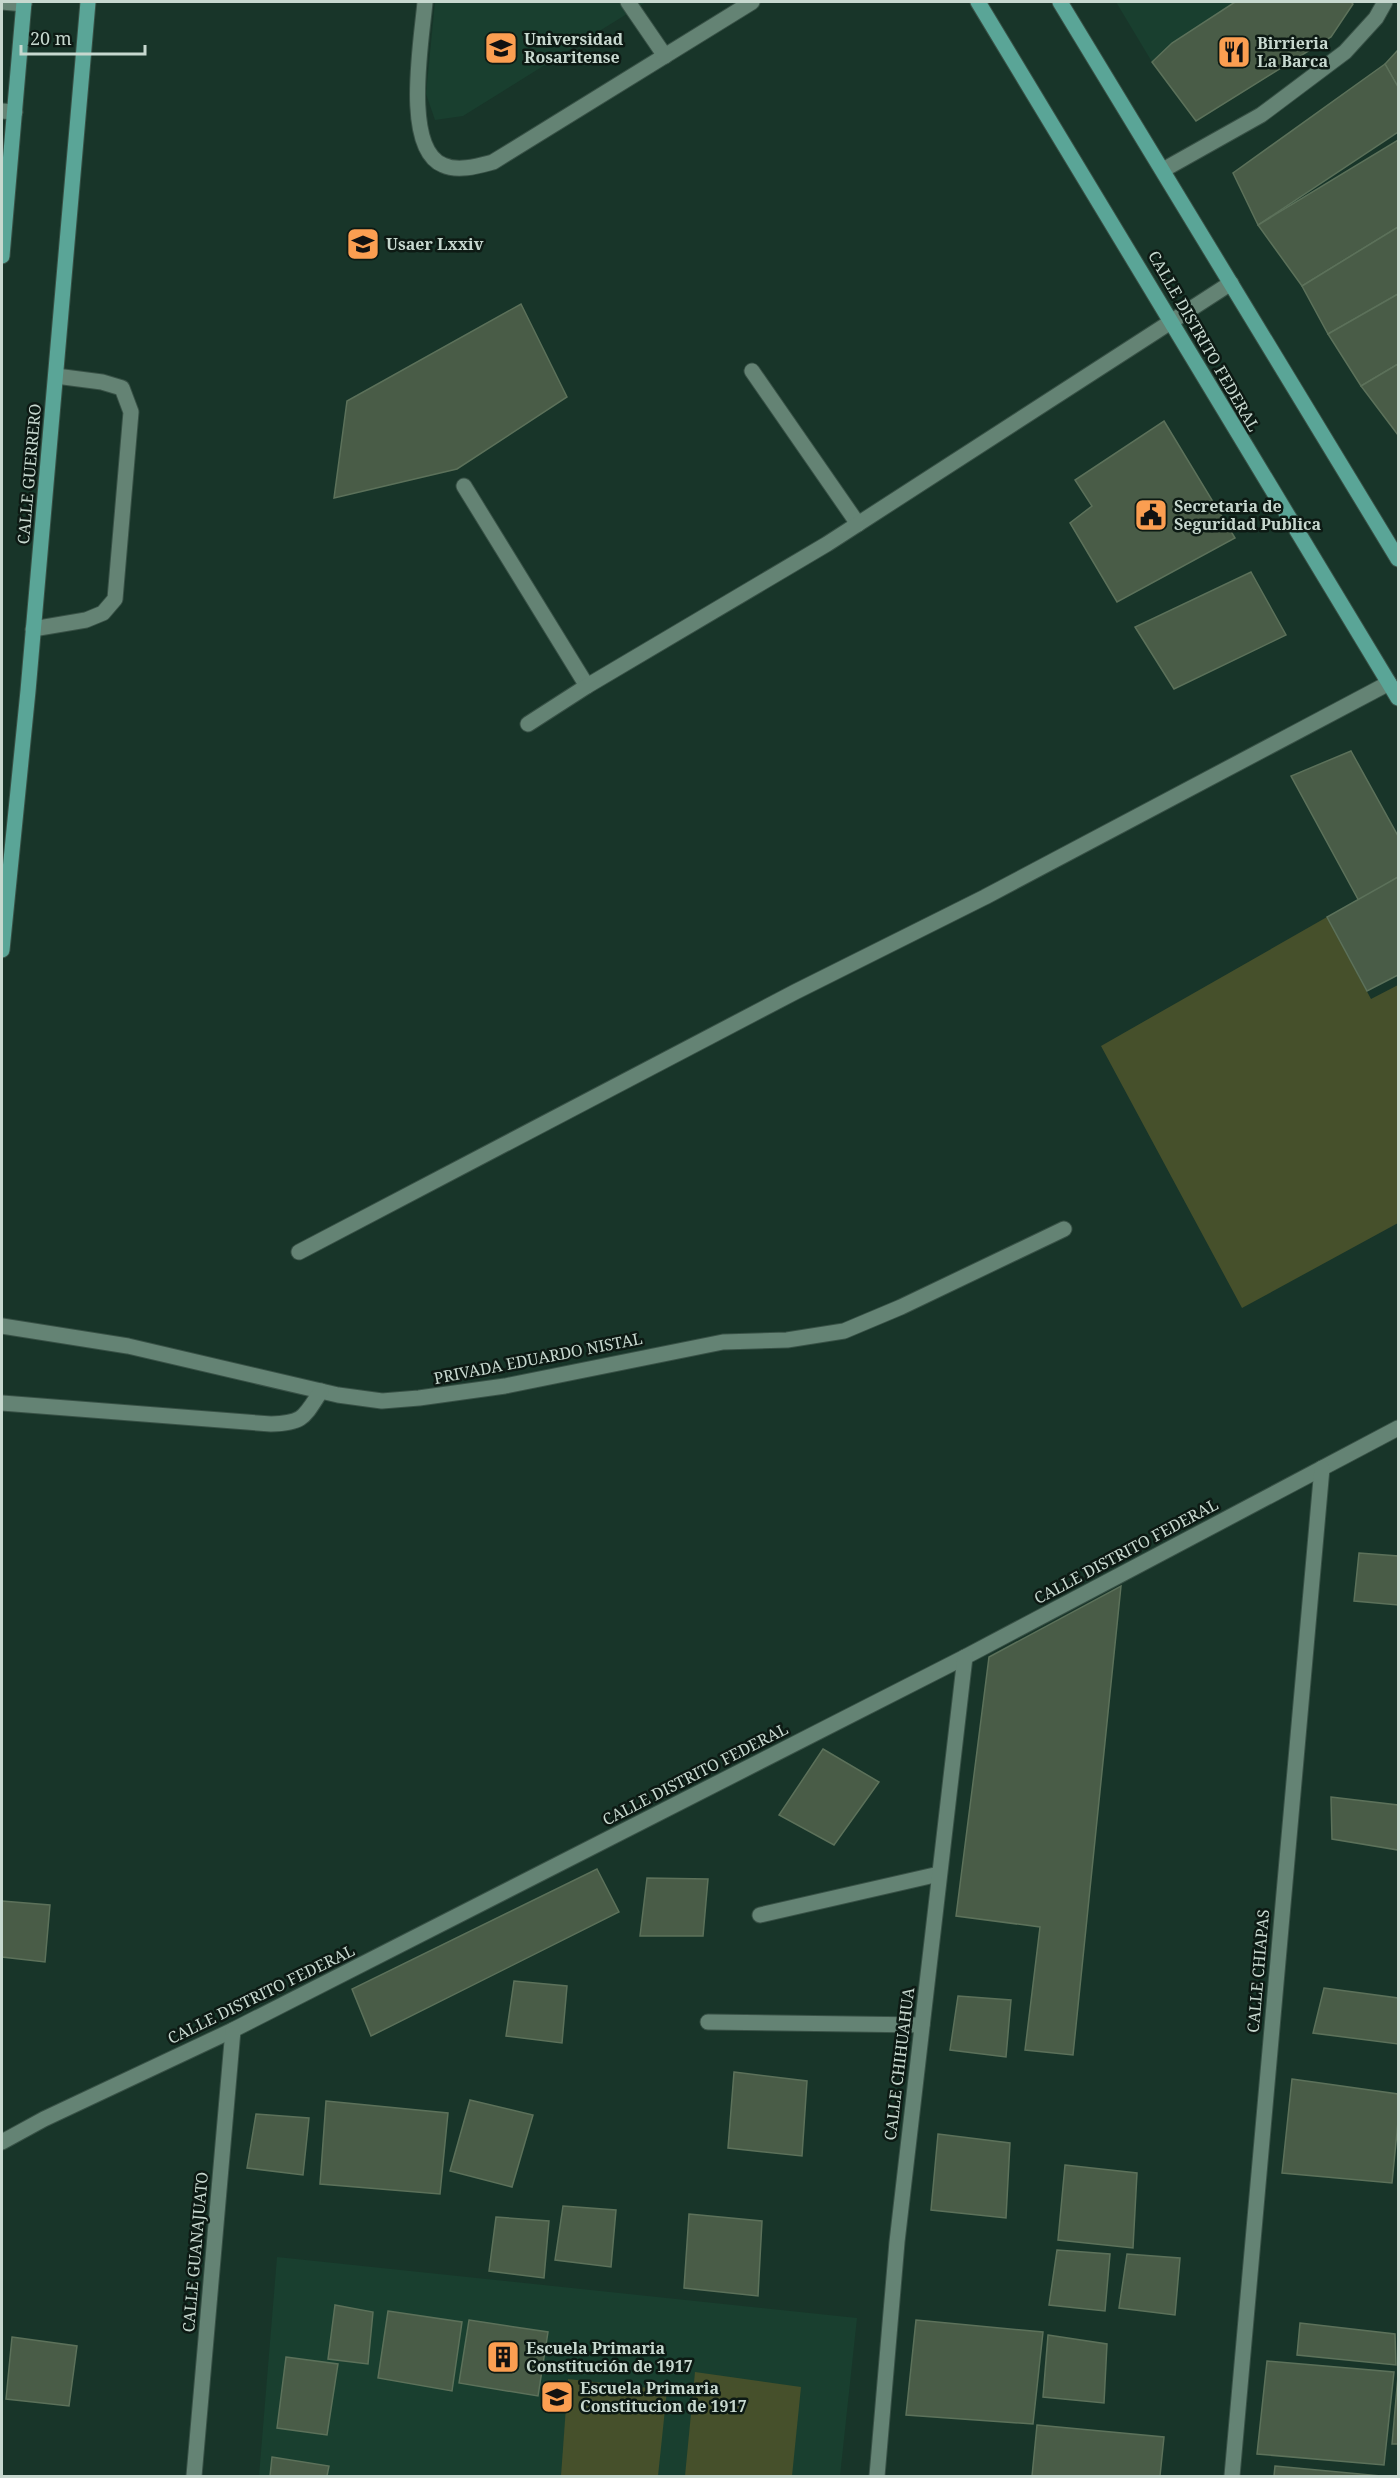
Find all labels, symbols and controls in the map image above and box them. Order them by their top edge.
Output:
scale bar [21,18,146,56]
text: 20 m [30,26,72,50]
place label: Universidad Rosaritense [524,28,624,68]
school or university icon: Universidad Rosaritense [483,30,519,66]
place label: Birrieria La Barca [1257,32,1329,72]
restaurant icon: Birrieria La Barca [1216,34,1252,70]
school or university icon: Usaer Lxxiv [345,226,381,262]
place label: Usaer Lxxiv [386,233,484,255]
street label: CALLE DISTRITO FEDERAL [1143,247,1265,436]
street label: CALLE GUERRERO [12,403,46,545]
place label: Secretaria de Seguridad Publica [1174,495,1322,535]
public building icon: Secretaria de Seguridad Publica [1133,497,1169,533]
street label: PRIVADA EDUARDO NISTAL [432,1327,644,1389]
street label: CALLE DISTRITO FEDERAL [1030,1493,1222,1609]
street label: CALLE DISTRITO FEDERAL [598,1718,792,1830]
street label: CALLE CHIAPAS [1242,1908,1274,2034]
street label: CALLE DISTRITO FEDERAL [164,1939,358,2049]
street label: CALLE CHIHUAHUA [879,1986,919,2142]
street label: CALLE GUANAJUATO [177,2171,213,2333]
place label: Escuela Primaria Constitución de 1917 [526,2337,693,2377]
building icon: Escuela Primaria Constitución de 1917 [485,2339,521,2375]
place label: Escuela Primaria Constitucion de 1917 [580,2377,747,2417]
school or university icon: Escuela Primaria Constitucion de 1917 [539,2379,575,2415]

